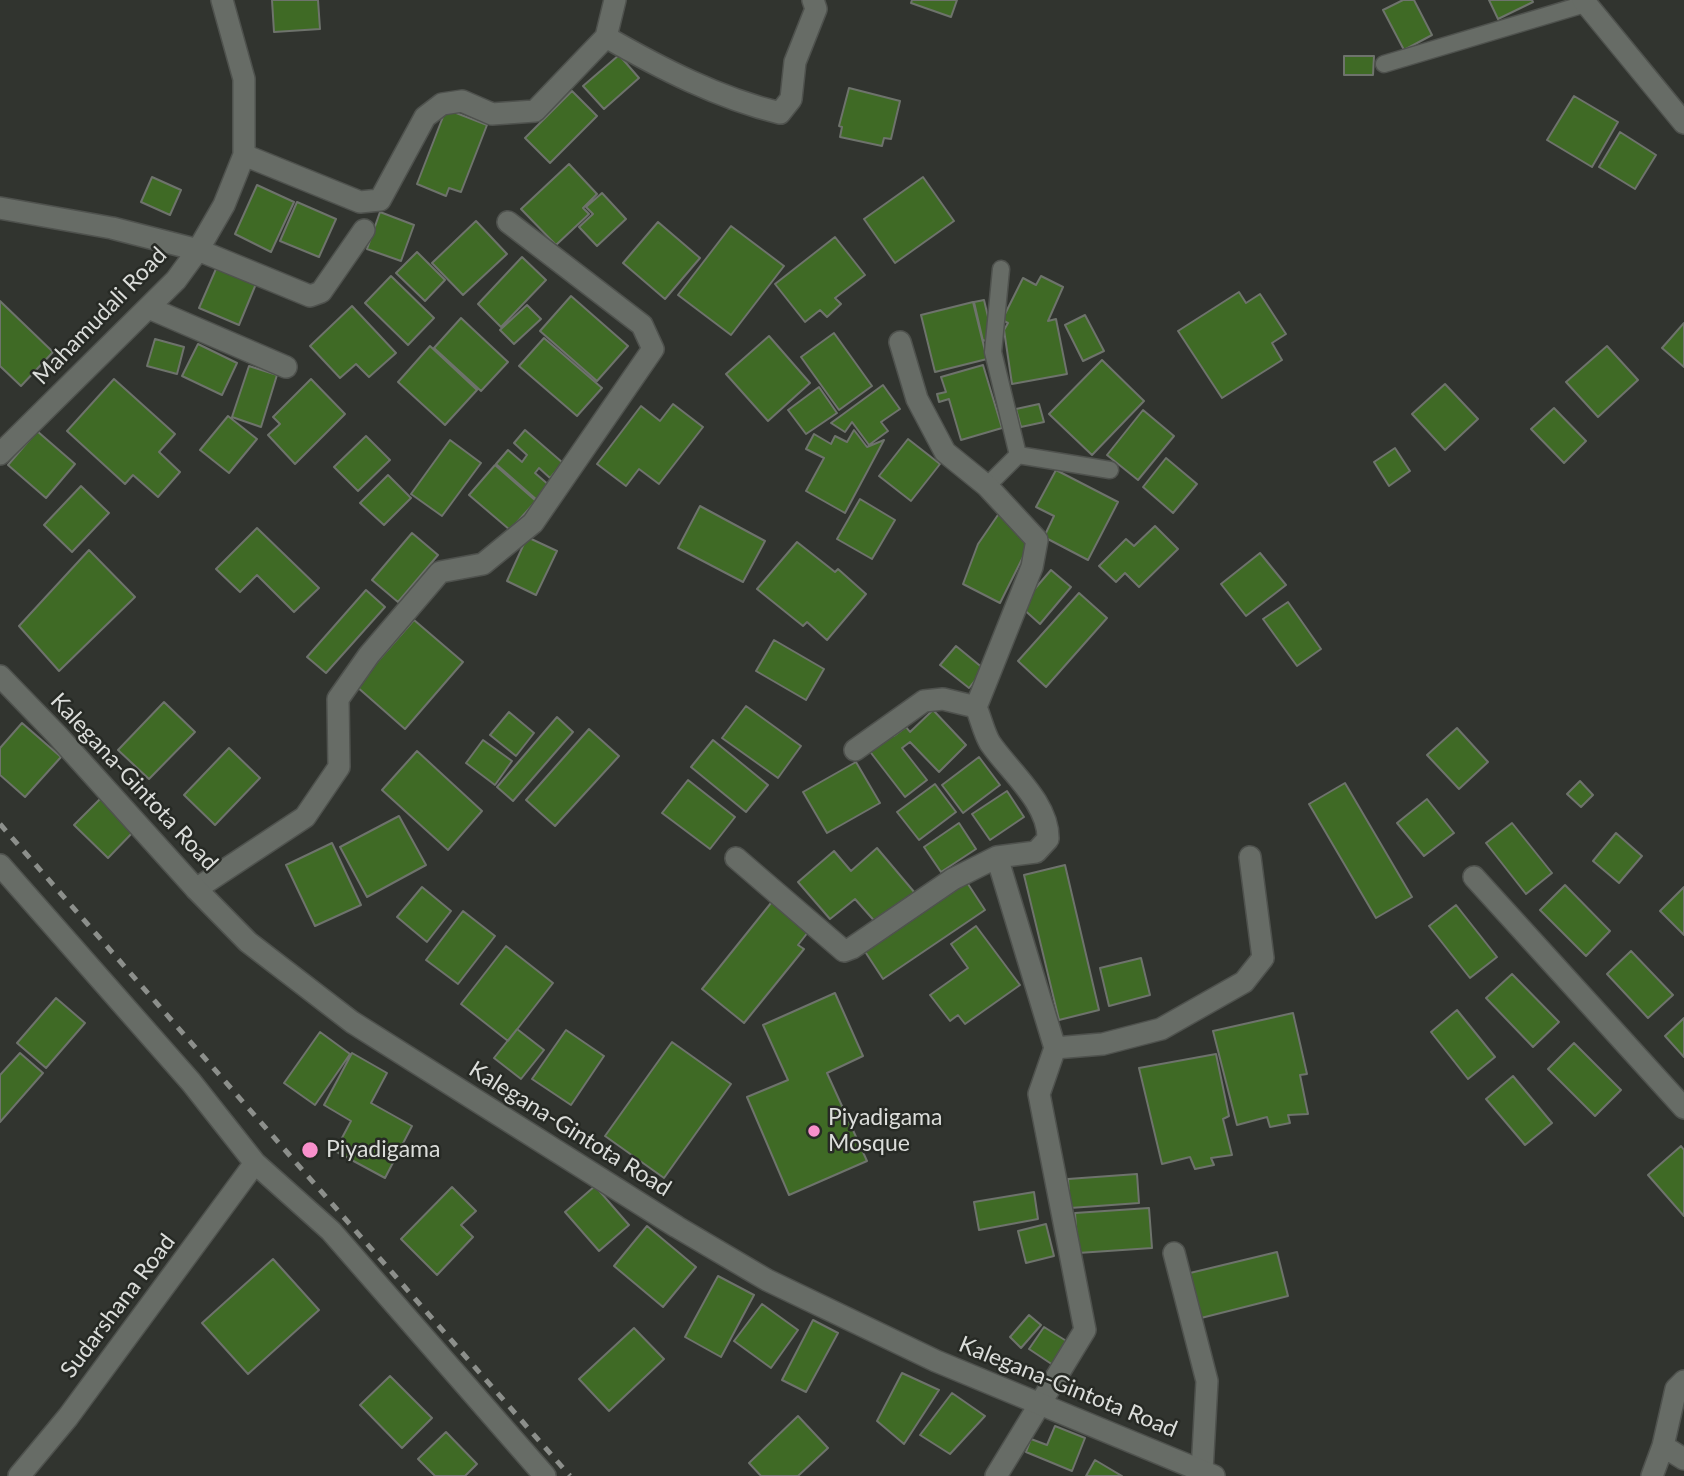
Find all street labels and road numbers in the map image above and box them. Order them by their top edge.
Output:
street label: Mahamudali Road [27,241,173,391]
street label: Kalegana-Gintota Road [44,687,224,877]
street label: Kalegana-Gintota Road [464,1056,676,1202]
street label: Sudarshana Road [55,1229,181,1383]
street label: Kalegana-Gintota Road [955,1331,1181,1443]

